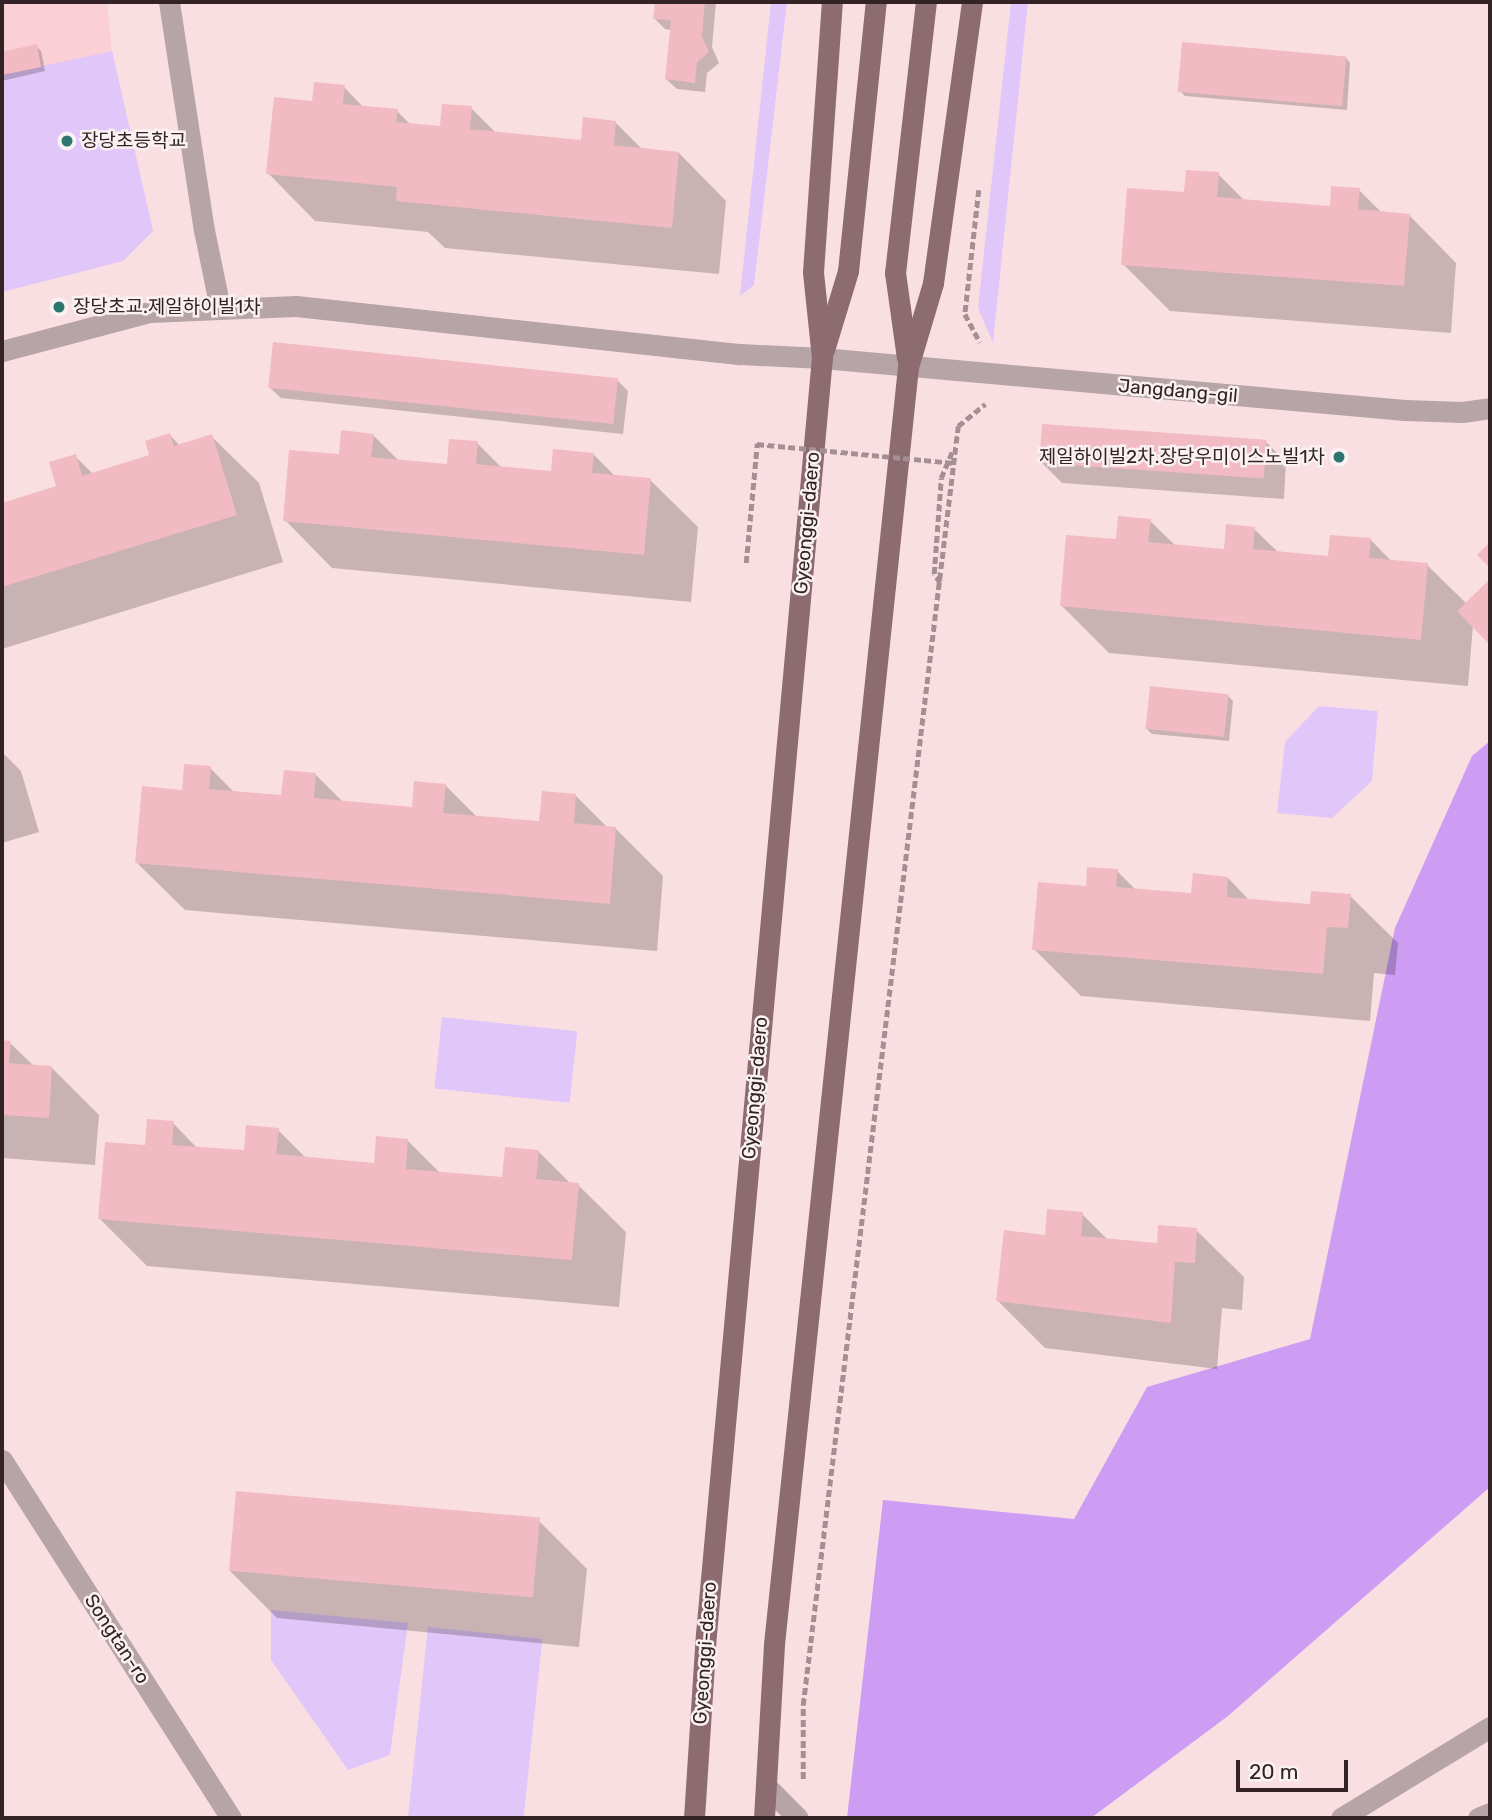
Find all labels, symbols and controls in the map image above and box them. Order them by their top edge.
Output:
place label: 장당초등학교 [81,130,186,152]
marker: 장당초등학교 [59,133,75,149]
place label: 장당초교.제일하이빌1차 [73,296,261,318]
marker: 장당초교.제일하이빌1차 [51,299,67,315]
street label: Jangdang-gil [1117,374,1239,408]
place label: 제일하이빌2차.장당우미이스노빌1차 [1039,446,1325,468]
marker: 제일하이빌2차.장당우미이스노빌1차 [1331,449,1347,465]
street label: Gyeonggi-daero [789,451,825,595]
street label: Gyeonggi-daero [737,1016,773,1160]
street label: Gyeonggi-daero [689,1581,721,1725]
street label: Songtan-ro [80,1590,154,1688]
scale bar [1240,1746,1352,1790]
text: 20 m [1249,1759,1298,1784]

